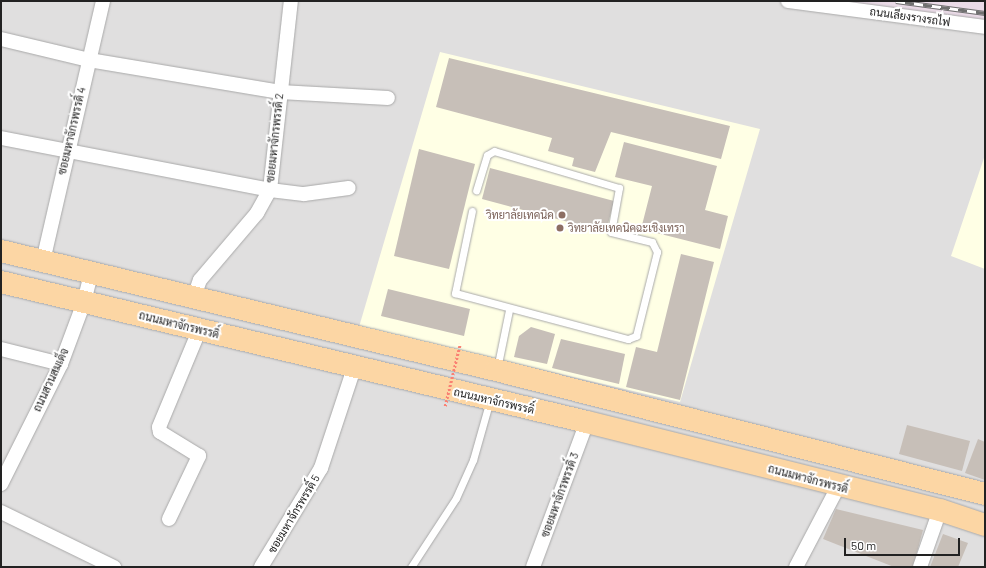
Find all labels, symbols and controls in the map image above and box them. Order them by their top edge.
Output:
street label: ถนนเลียงรางรถไฟ [869,5,951,29]
street label: ซอยมหาจักรพรรดิ์ 4 [55,86,89,176]
street label: ซอยมหาจักรพรรดิ์ 2 [264,93,286,183]
place label: วิทยาลัยเทคนิค [486,208,554,222]
marker: วิทยาลัยเทคนิค [557,210,567,220]
place label: วิทยาลัยเทคนิคฉะเชิงเทรา [568,221,685,235]
marker: วิทยาลัยเทคนิคฉะเชิงเทรา [555,223,565,233]
street label: ถนนมหาจักรพรรดิ์ [137,309,221,341]
street label: ถนนสวนสมเด็จ [31,346,71,414]
street label: ถนนมหาจักรพรรดิ์ [452,385,536,417]
street label: ซอยมหาจักรพรรดิ์ 3 [539,451,581,539]
street label: ถนนมหาจักรพรรดิ์ [767,462,849,496]
street label: ซอยมหาจักรพรรดิ์ 5 [265,472,323,556]
scale bar [846,530,962,556]
text: 50 m [851,538,876,552]

